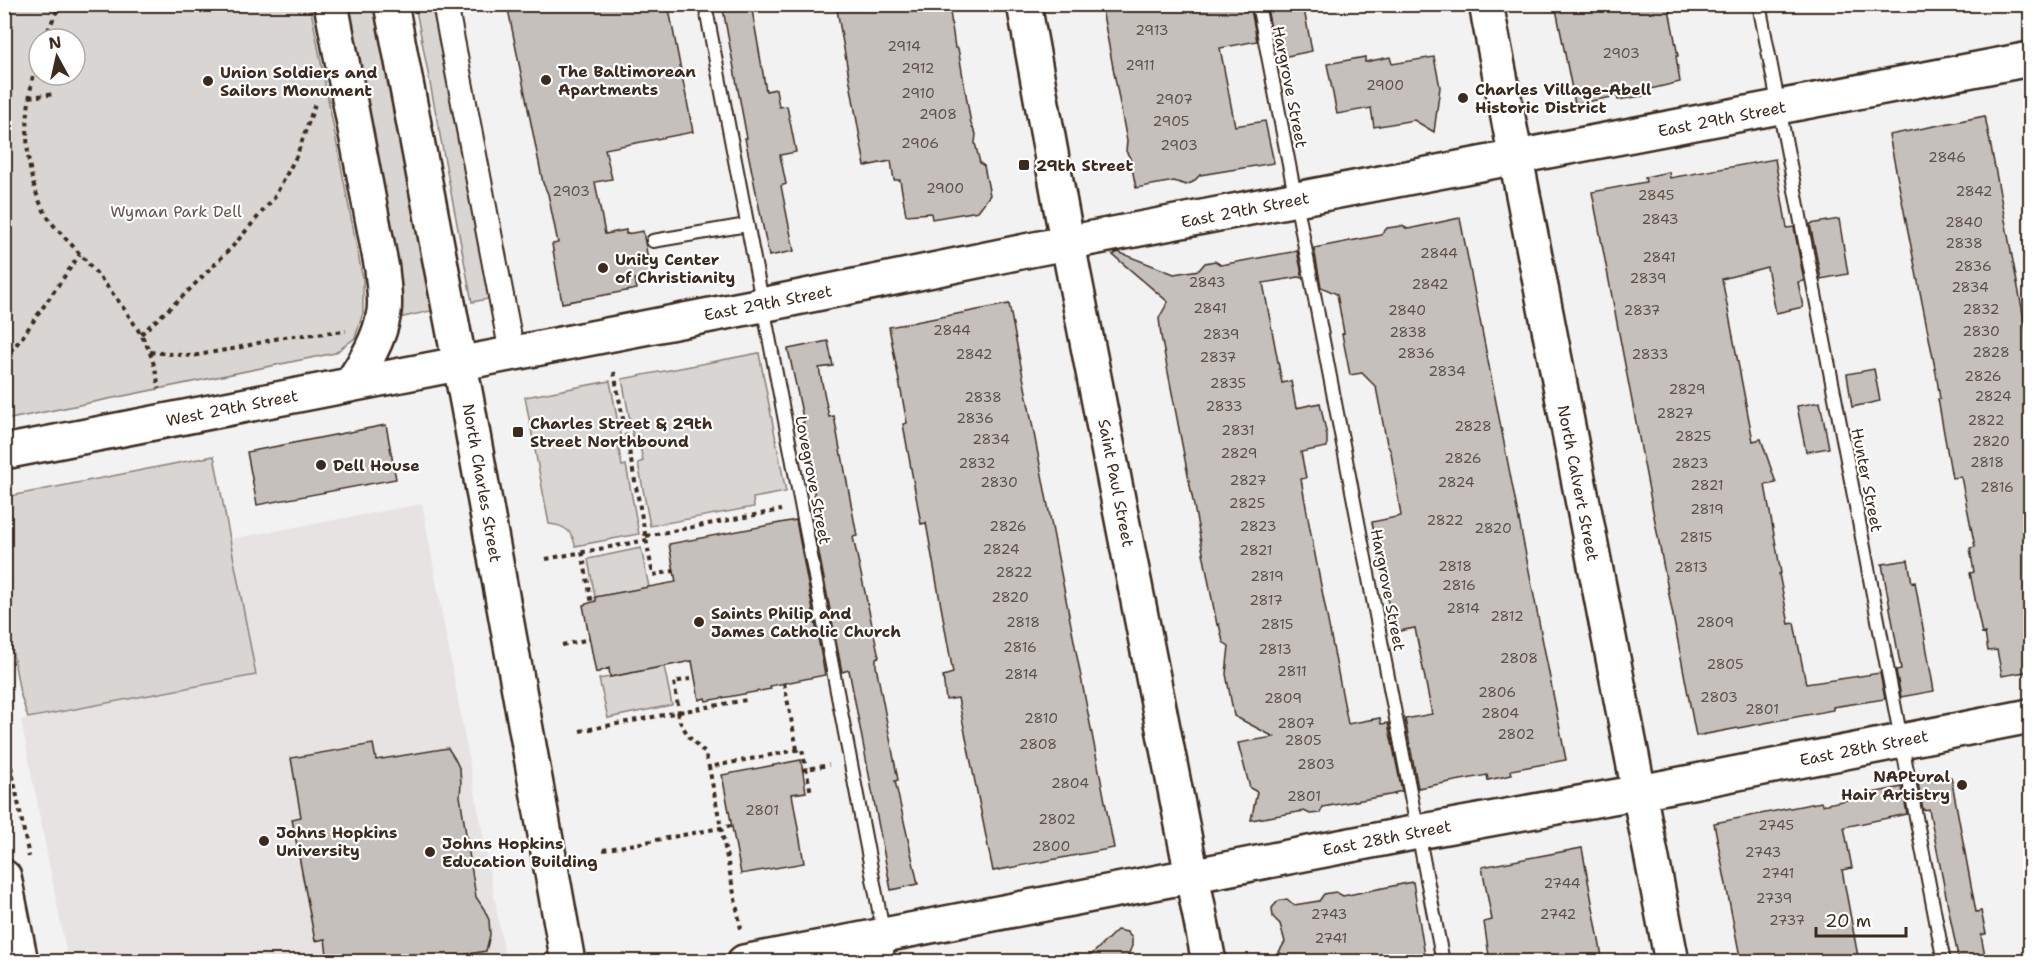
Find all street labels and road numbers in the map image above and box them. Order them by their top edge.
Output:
street label: Hargrove Street [1268,24,1312,150]
street label: East 29th Street [1656,96,1788,142]
street label: East 29th Street [1179,187,1311,233]
street label: East 29th Street [702,280,834,326]
street label: West 29th Street [164,385,300,431]
street label: North Charles Street [458,402,506,564]
street label: North Calvert Street [1553,403,1603,563]
street label: Lovegrove Street [790,414,836,546]
street label: Saint Paul Street [1093,417,1139,549]
street label: Hunter Street [1847,426,1887,534]
street label: Hargrove Street [1366,527,1410,653]
street label: East 28th Street [1798,725,1930,771]
street label: East 28th Street [1321,815,1453,861]

